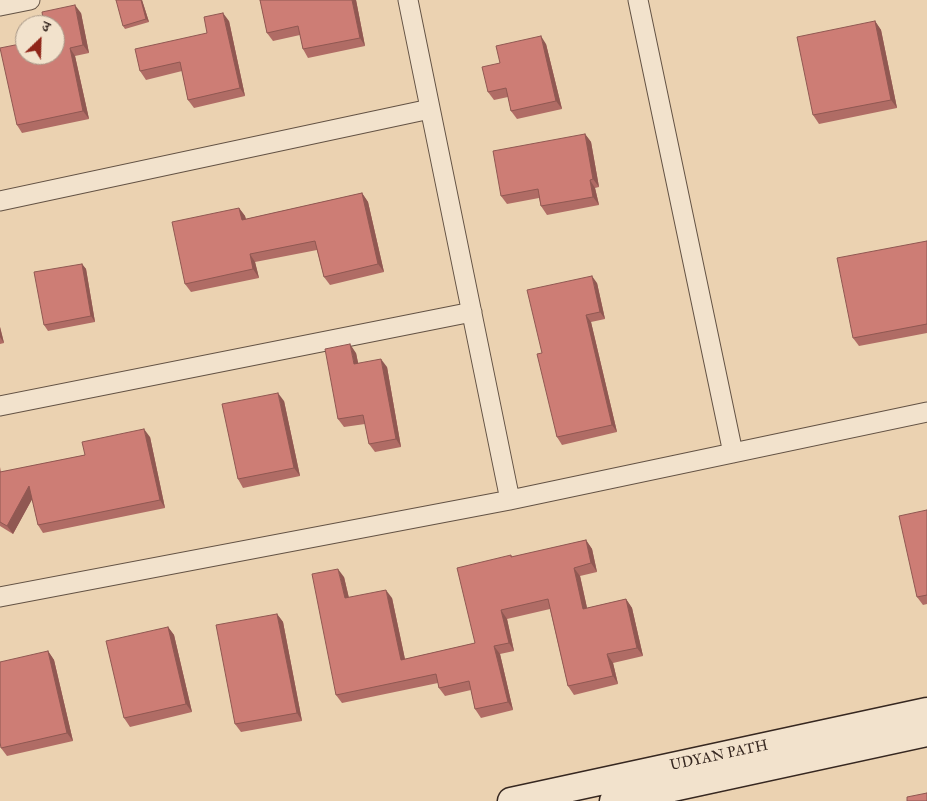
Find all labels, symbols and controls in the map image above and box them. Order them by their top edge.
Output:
north arrow [15,15,65,65]
text: उ [39,18,53,36]
street label: UDYAN PATH [668,737,770,775]

